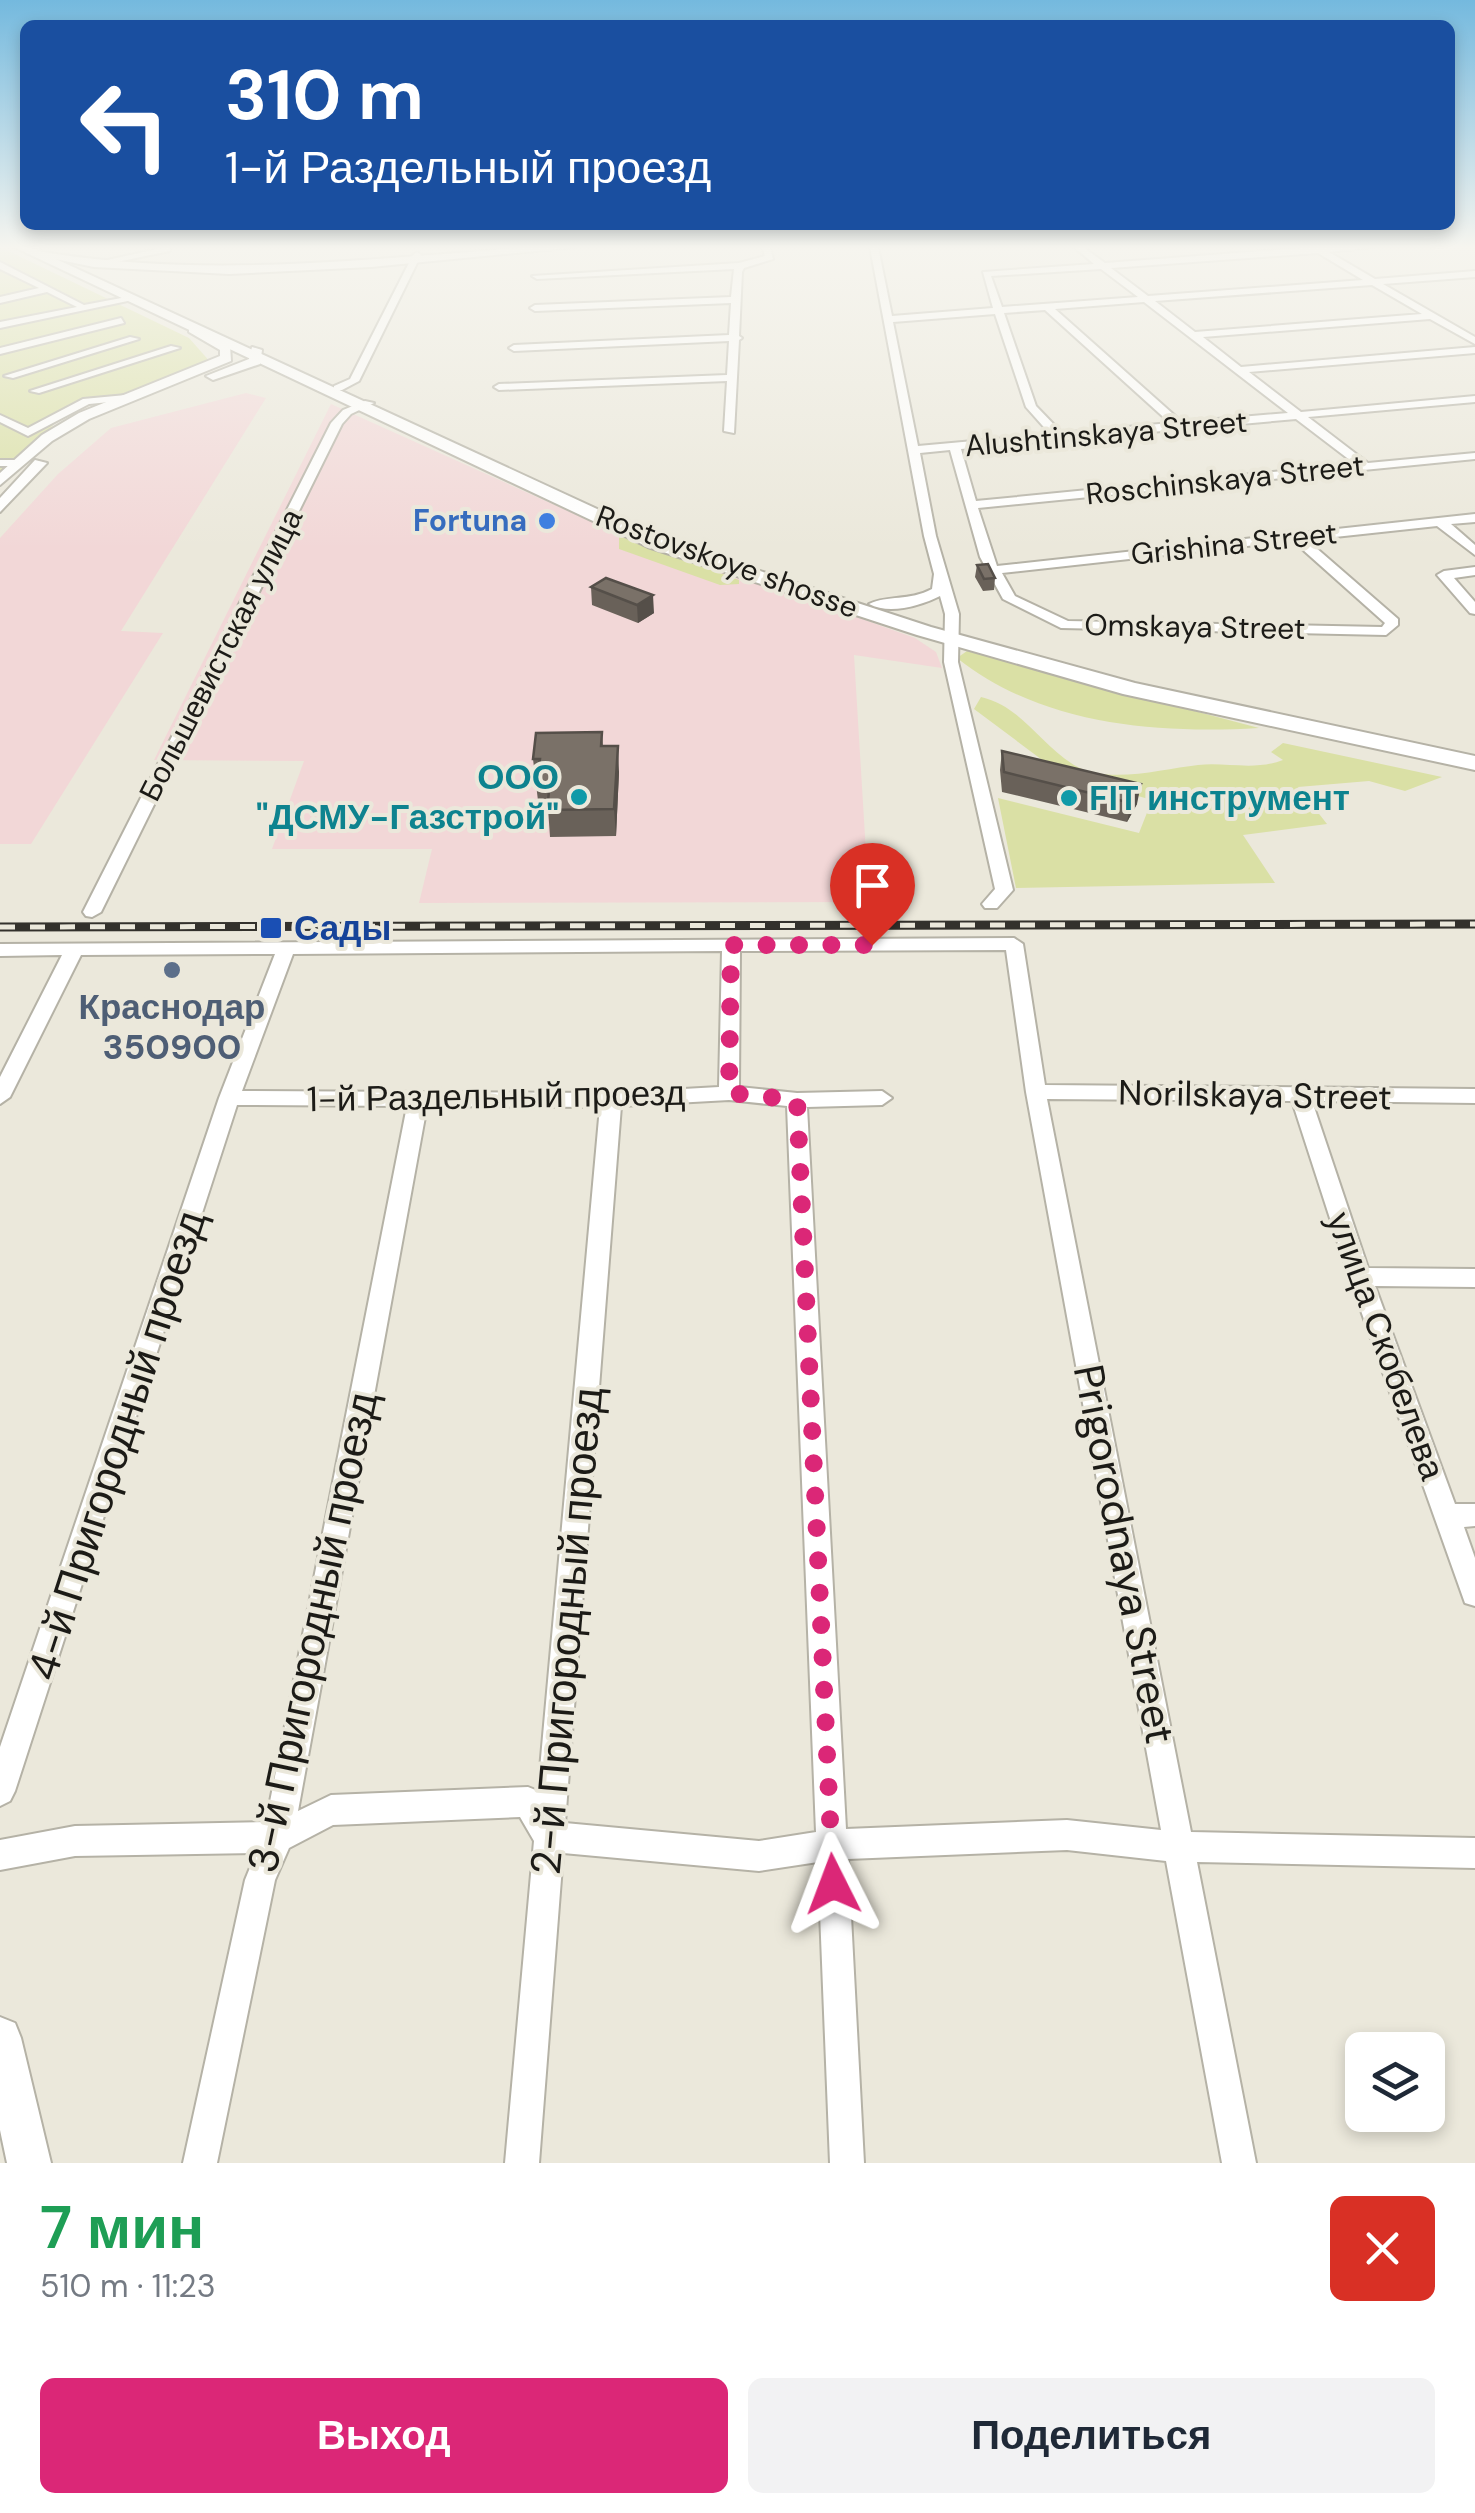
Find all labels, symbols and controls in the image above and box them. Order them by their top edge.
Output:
text: 310 m [225,50,424,141]
icon: left [60,60,190,190]
text: 1-й Раздельный проезд [225,138,711,197]
street label: Alushtinskaya Street [963,402,1249,465]
street label: Roschinskaya Street [1084,445,1366,514]
street label: Rostovskoye shosse [591,496,863,627]
place label: Fortuna [413,501,527,540]
street label: Большевистская улица [130,502,311,807]
marker: Fortuna [536,510,558,532]
street label: Grishina Street [1129,513,1339,574]
street label: Omskaya Street [1084,605,1306,648]
place label: ООО "ДСМУ-Газстрой" [256,754,559,840]
place label: FIT инструмент [1089,775,1350,821]
marker: ООО "ДСМУ-Газстрой" [568,786,590,808]
marker: FIT инструмент [1058,787,1080,809]
pin [830,843,915,946]
icon: arrive [845,858,900,913]
place label: Сады [294,905,391,951]
marker: Сады [258,915,284,941]
marker: Краснодар 350900 [161,959,183,981]
place label: Краснодар 350900 [79,984,265,1070]
street label: 1-й Раздельный проезд [306,1070,686,1122]
street label: Norilskaya Street [1118,1070,1392,1120]
street label: 4-й Пригородный проезд [15,1203,218,1687]
street label: улица Скобелева [1316,1206,1456,1487]
street label: Prigorodnaya Street [1061,1360,1188,1748]
street label: 2-й Пригородный проезд [518,1385,615,1877]
street label: 3-й Пригородный проезд [235,1387,390,1877]
position arrow [781,1832,885,1936]
map controls [1345,2032,1445,2132]
button: layers [1345,2032,1445,2132]
text: 7 мин [40,2188,204,2267]
button: close [1330,2196,1435,2301]
text: 510 m · 11:23 [40,2265,216,2307]
button: Выход [40,2378,728,2493]
button: Поделиться [748,2378,1435,2493]

